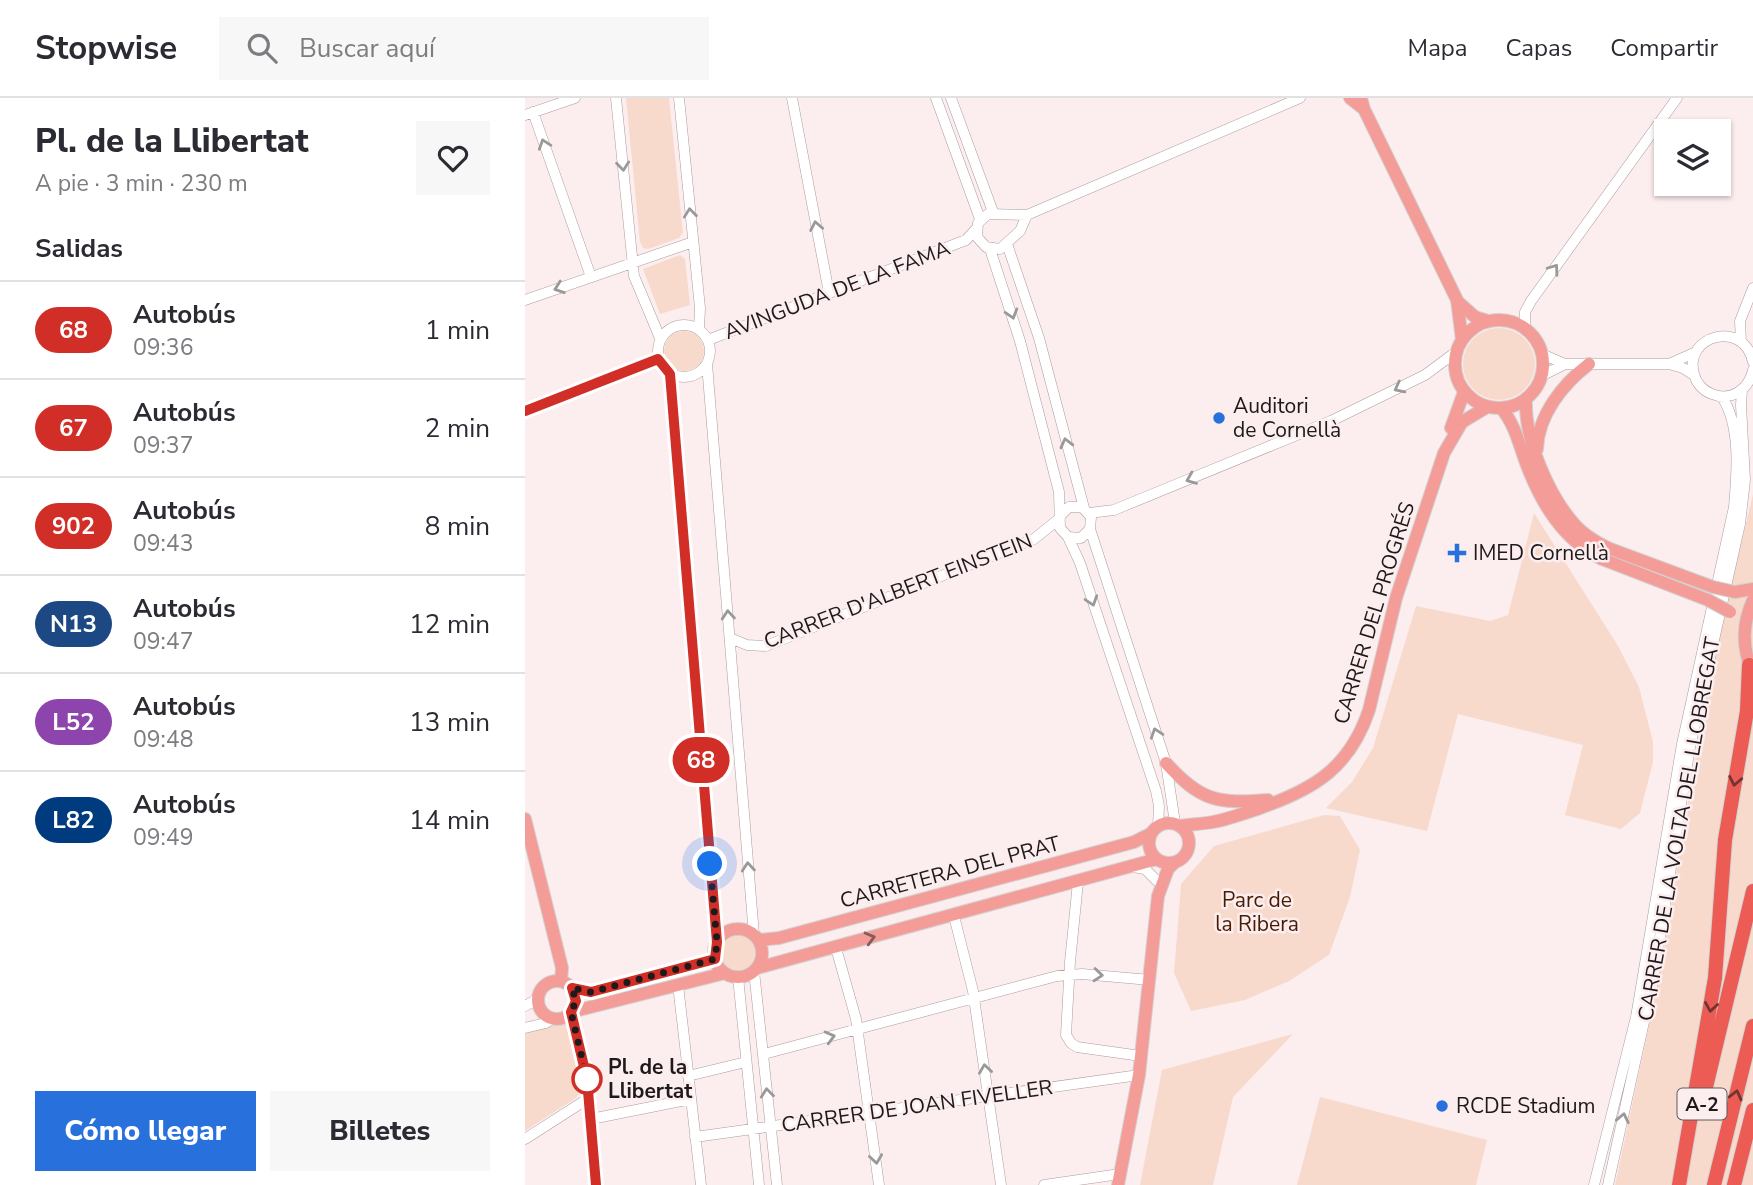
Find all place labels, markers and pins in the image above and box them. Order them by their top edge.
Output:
place label: Auditori de Cornellà [1233,392,1341,444]
marker: Auditori de Cornellà [1211,410,1227,426]
place label: IMED Cornellà [1473,539,1609,567]
marker: IMED Cornellà [1447,543,1467,563]
place label: Pl. de la Llibertat [608,1053,693,1105]
marker: Pl. de la Llibertat [572,1064,602,1094]
place label: RCDE Stadium [1456,1092,1596,1120]
marker: RCDE Stadium [1434,1098,1450,1114]

